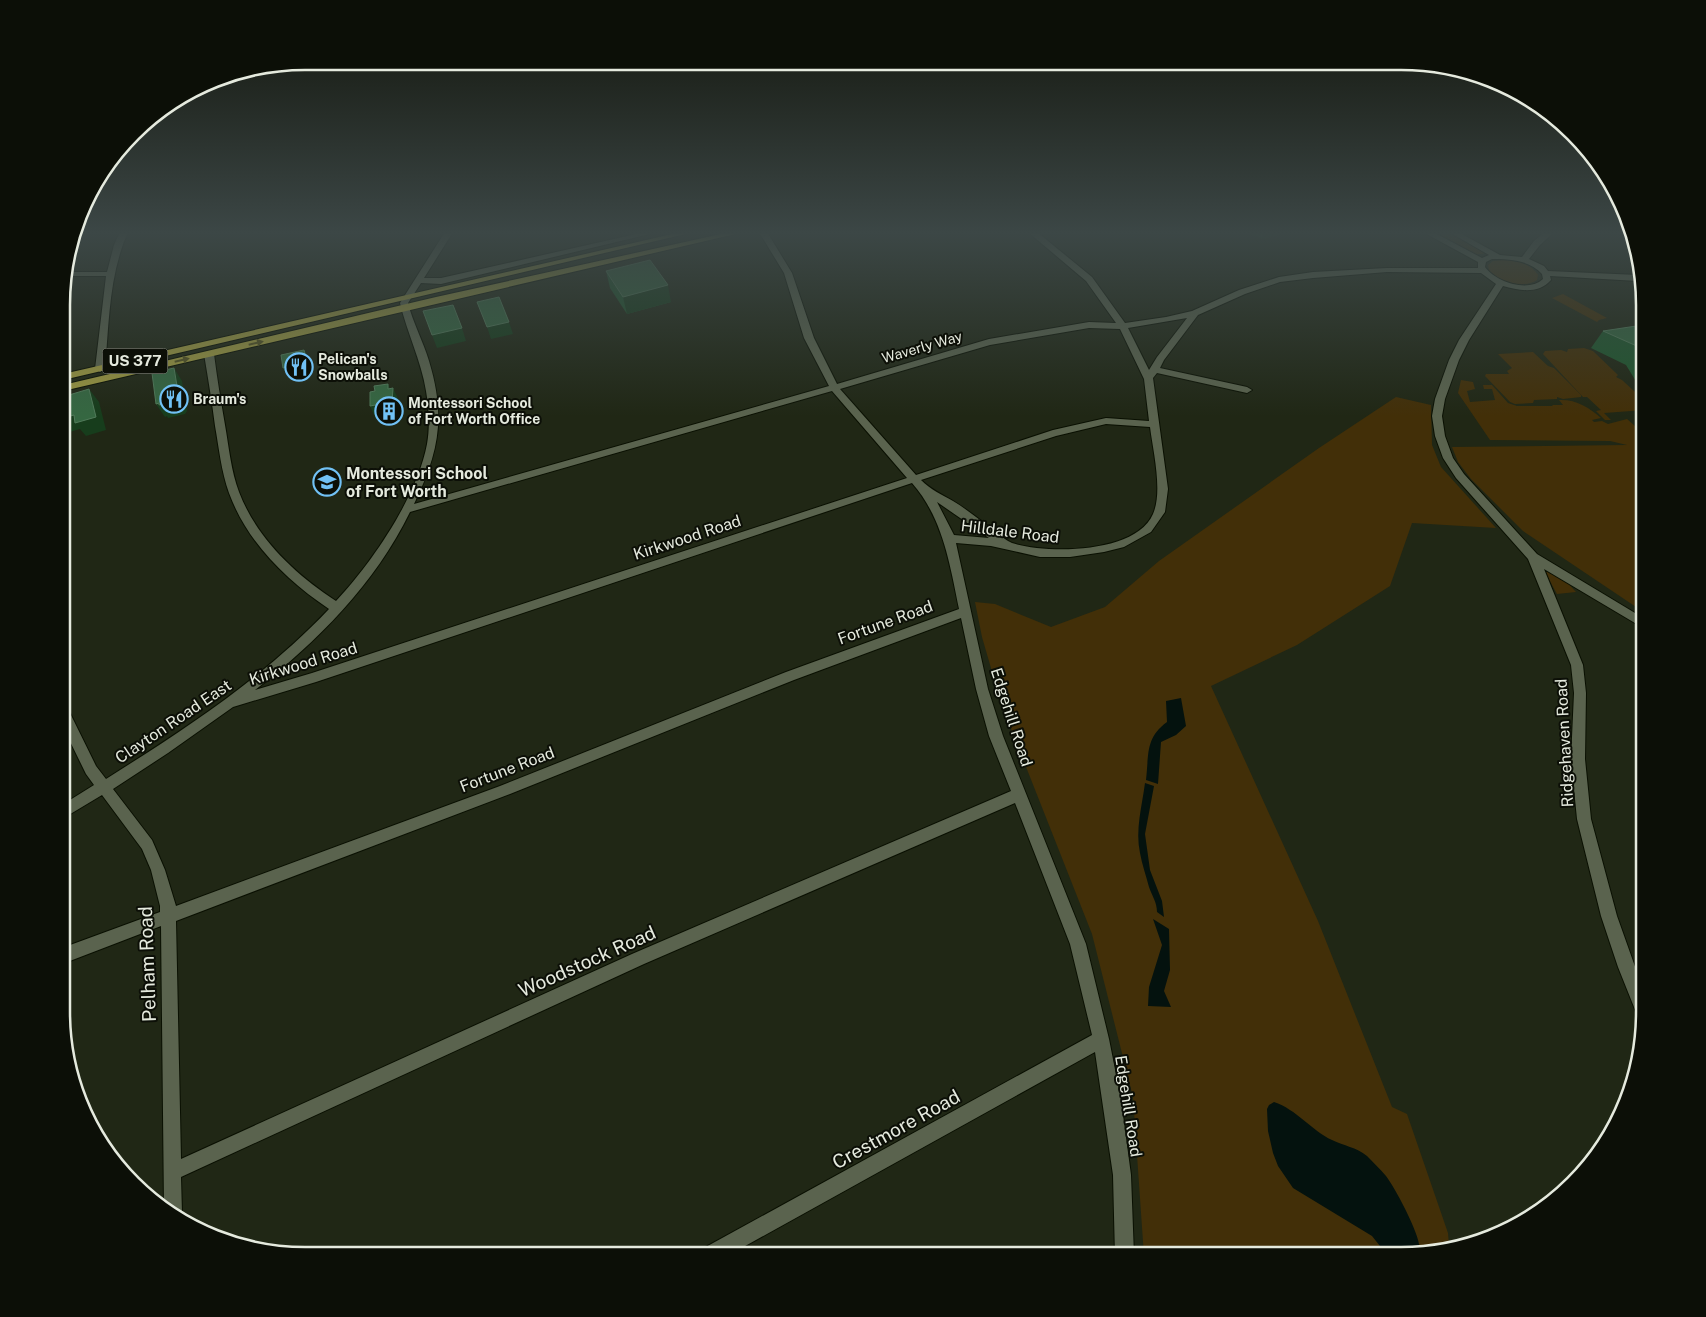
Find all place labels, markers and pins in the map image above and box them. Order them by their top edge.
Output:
place label: Pelican's Snowballs [318,351,388,383]
restaurant icon: Pelican's Snowballs [284,352,314,382]
restaurant icon: Braum's [159,384,189,414]
place label: Braum's [193,391,246,407]
place label: Montessori School of Fort Worth Office [408,395,540,427]
building icon: Montessori School of Fort Worth Office [374,396,404,426]
place label: Montessori School of Fort Worth [346,464,488,501]
school or university icon: Montessori School of Fort Worth [312,467,342,497]

